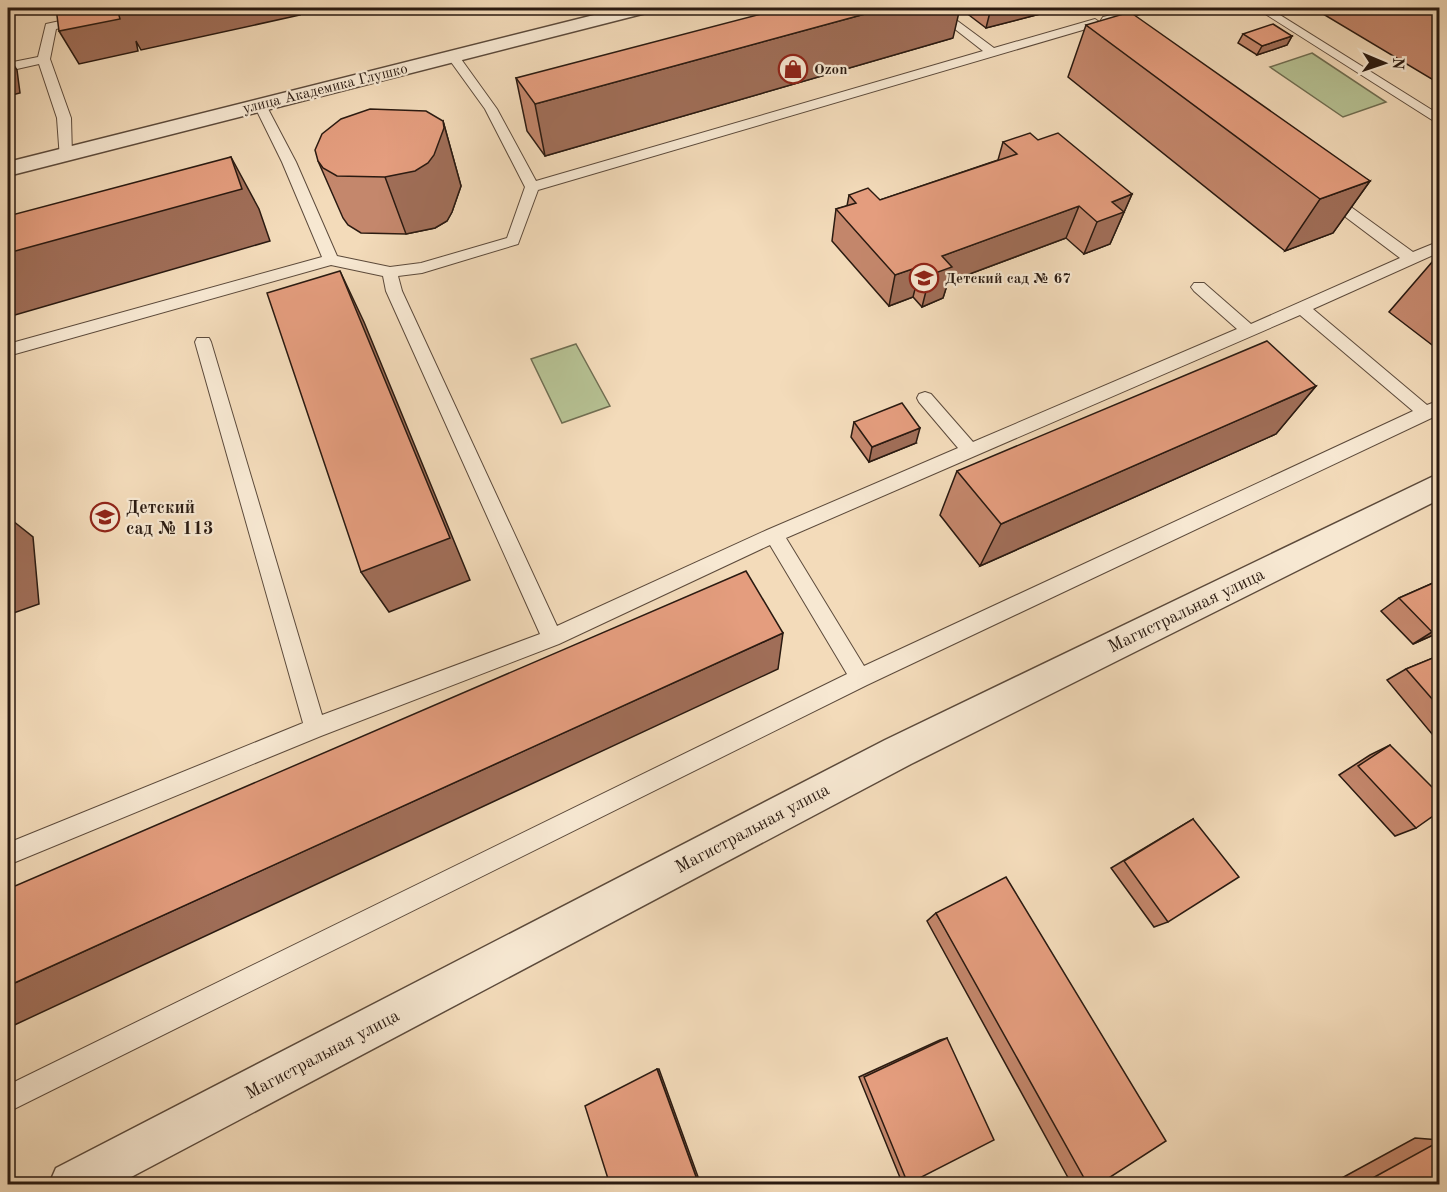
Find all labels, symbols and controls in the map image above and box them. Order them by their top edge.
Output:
north arrow [1354,33,1414,93]
shop icon: Ozon [777,53,809,85]
text: N [1389,57,1405,71]
street label: улица Академика Глушко [241,62,409,117]
place label: Ozon [814,63,847,78]
school or university icon: Детский сад № 67 [908,262,940,294]
place label: Детский сад № 67 [945,272,1071,287]
place label: Детский сад № 113 [126,499,214,538]
school or university icon: Детский сад № 113 [89,501,121,533]
street label: Магистральная улица [1105,565,1268,657]
street label: Магистральная улица [672,781,833,877]
street label: Магистральная улица [242,1007,403,1103]

